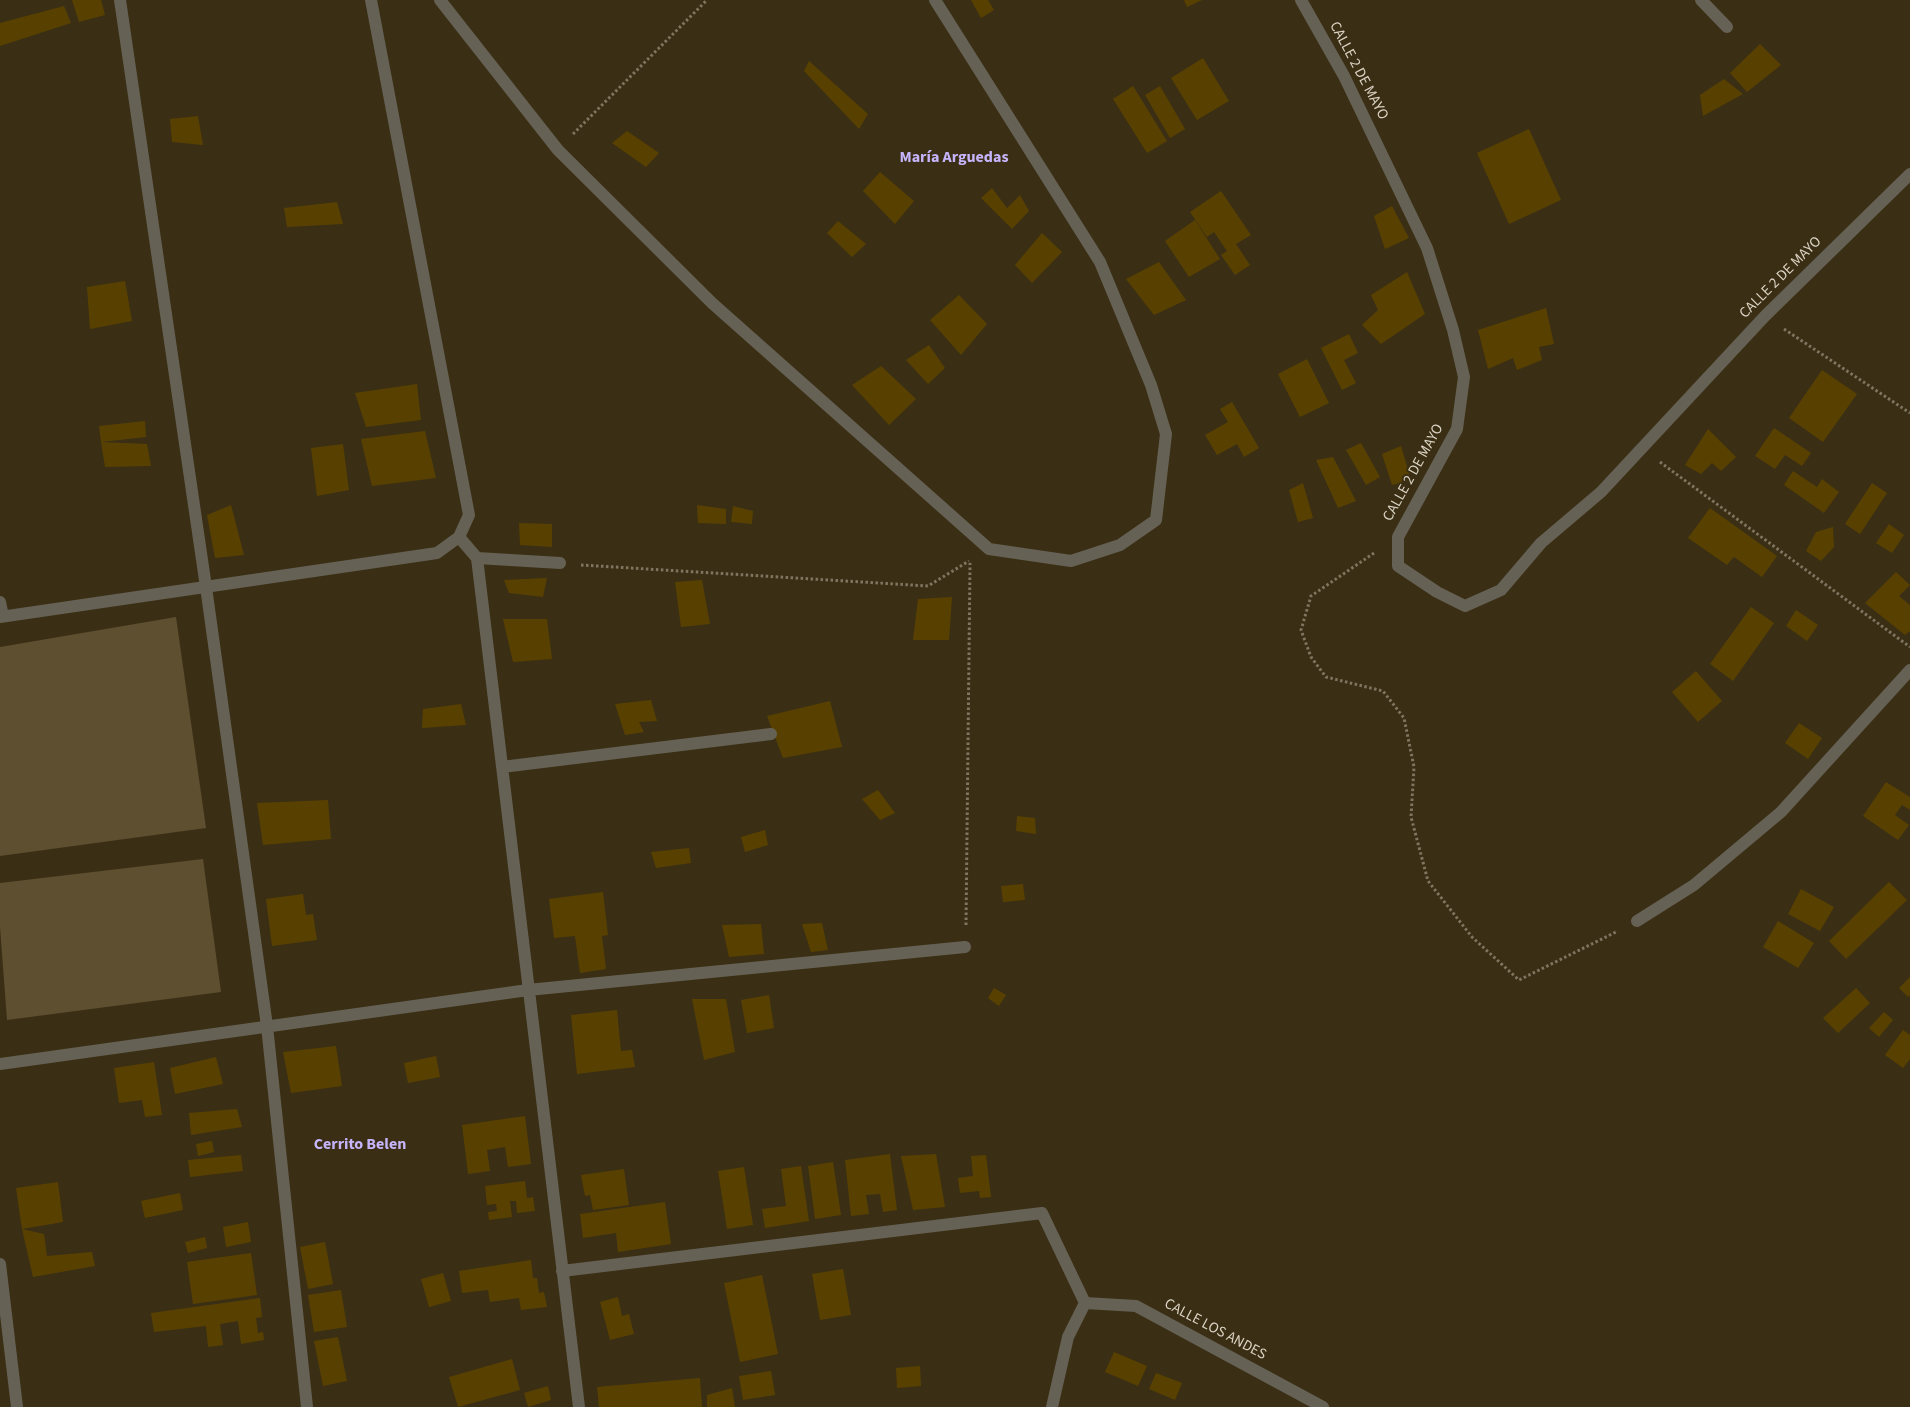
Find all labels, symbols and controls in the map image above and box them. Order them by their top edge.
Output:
street label: CALLE 2 DE MAYO [1325,19,1391,123]
district label: María Arguedas [899,148,1009,168]
street label: CALLE 2 DE MAYO [1736,233,1826,323]
street label: CALLE 2 DE MAYO [1380,421,1448,525]
district label: Cerrito Belen [314,1135,406,1155]
street label: CALLE LOS ANDES [1161,1296,1269,1364]

